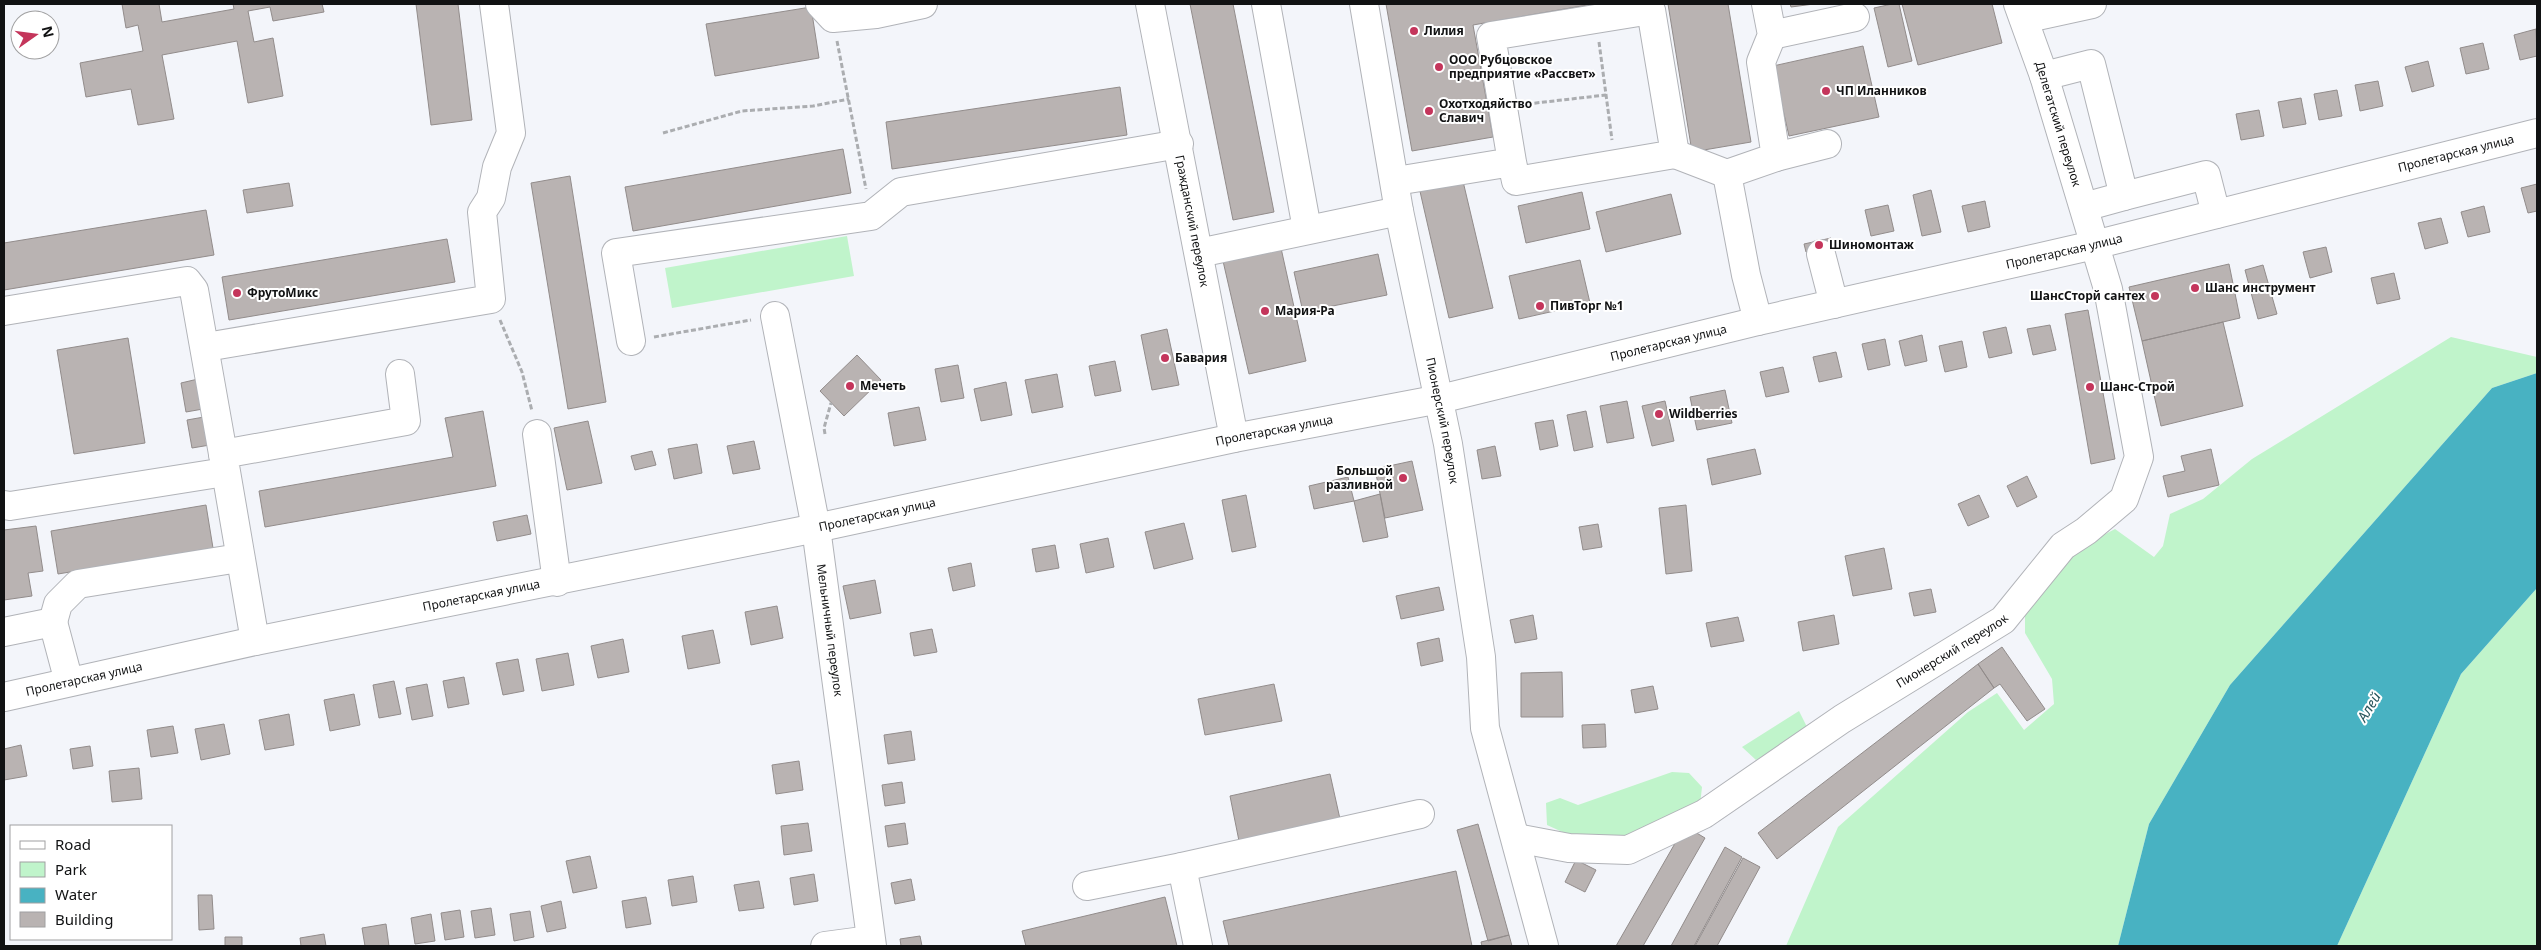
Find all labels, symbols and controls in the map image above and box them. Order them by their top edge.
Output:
north arrow [10,10,60,60]
place label: Лилия [1424,22,1464,39]
text: N [38,24,59,40]
marker: Лилия [1408,25,1420,37]
place label: ООО Рубцовское предприятие «Рассвет» [1449,51,1596,82]
street label: Делегатский переулок [2031,59,2086,189]
marker: ООО Рубцовское предприятие «Рассвет» [1433,61,1445,73]
place label: ЧП Иланников [1836,82,1927,99]
marker: ЧП Иланников [1820,85,1832,97]
place label: Охотходяйство Славич [1439,95,1532,126]
marker: Охотходяйство Славич [1423,105,1435,117]
street label: Пролетарская улица [2396,130,2516,176]
street label: Гражданский переулок [1171,154,1214,289]
street label: Пролетарская улица [2004,229,2124,273]
place label: Шиномонтаж [1829,236,1915,253]
marker: Шиномонтаж [1813,239,1825,251]
place label: Шанс инструмент [2205,279,2316,296]
marker: Шанс инструмент [2189,282,2201,294]
place label: ФрутоМикс [247,284,318,301]
marker: ФрутоМикс [231,287,243,299]
place label: ШансСторй сантех [2030,287,2145,304]
marker: ШансСторй сантех [2149,290,2161,302]
place label: ПивТорг №1 [1550,297,1624,314]
marker: ПивТорг №1 [1534,300,1546,312]
place label: Мария-Ра [1275,302,1335,319]
marker: Мария-Ра [1259,305,1271,317]
street label: Пролетарская улица [1609,320,1728,365]
place label: Бавария [1175,349,1227,366]
marker: Бавария [1159,352,1171,364]
street label: Пионерский переулок [1422,356,1463,486]
place label: Мечеть [860,377,906,394]
place label: Шанс-Строй [2100,378,2175,395]
marker: Мечеть [844,380,856,392]
marker: Шанс-Строй [2084,381,2096,393]
place label: Wildberries [1669,405,1738,422]
marker: Wildberries [1653,408,1665,420]
street label: Пролетарская улица [1214,410,1334,450]
place label: Большой разливной [1326,462,1393,493]
marker: Большой разливной [1397,472,1409,484]
street label: Пролетарская улица [817,493,937,535]
street label: Мельничный переулок [813,563,848,698]
street label: Пролетарская улица [421,575,541,615]
street label: Пионерский переулок [1893,610,2013,692]
street label: Пролетарская улица [24,657,144,700]
water label: Алей [2352,689,2385,726]
legend [10,825,172,940]
text: Road [55,834,91,854]
text: Park [55,859,87,879]
text: Water [55,884,97,904]
text: Building [55,909,113,929]

